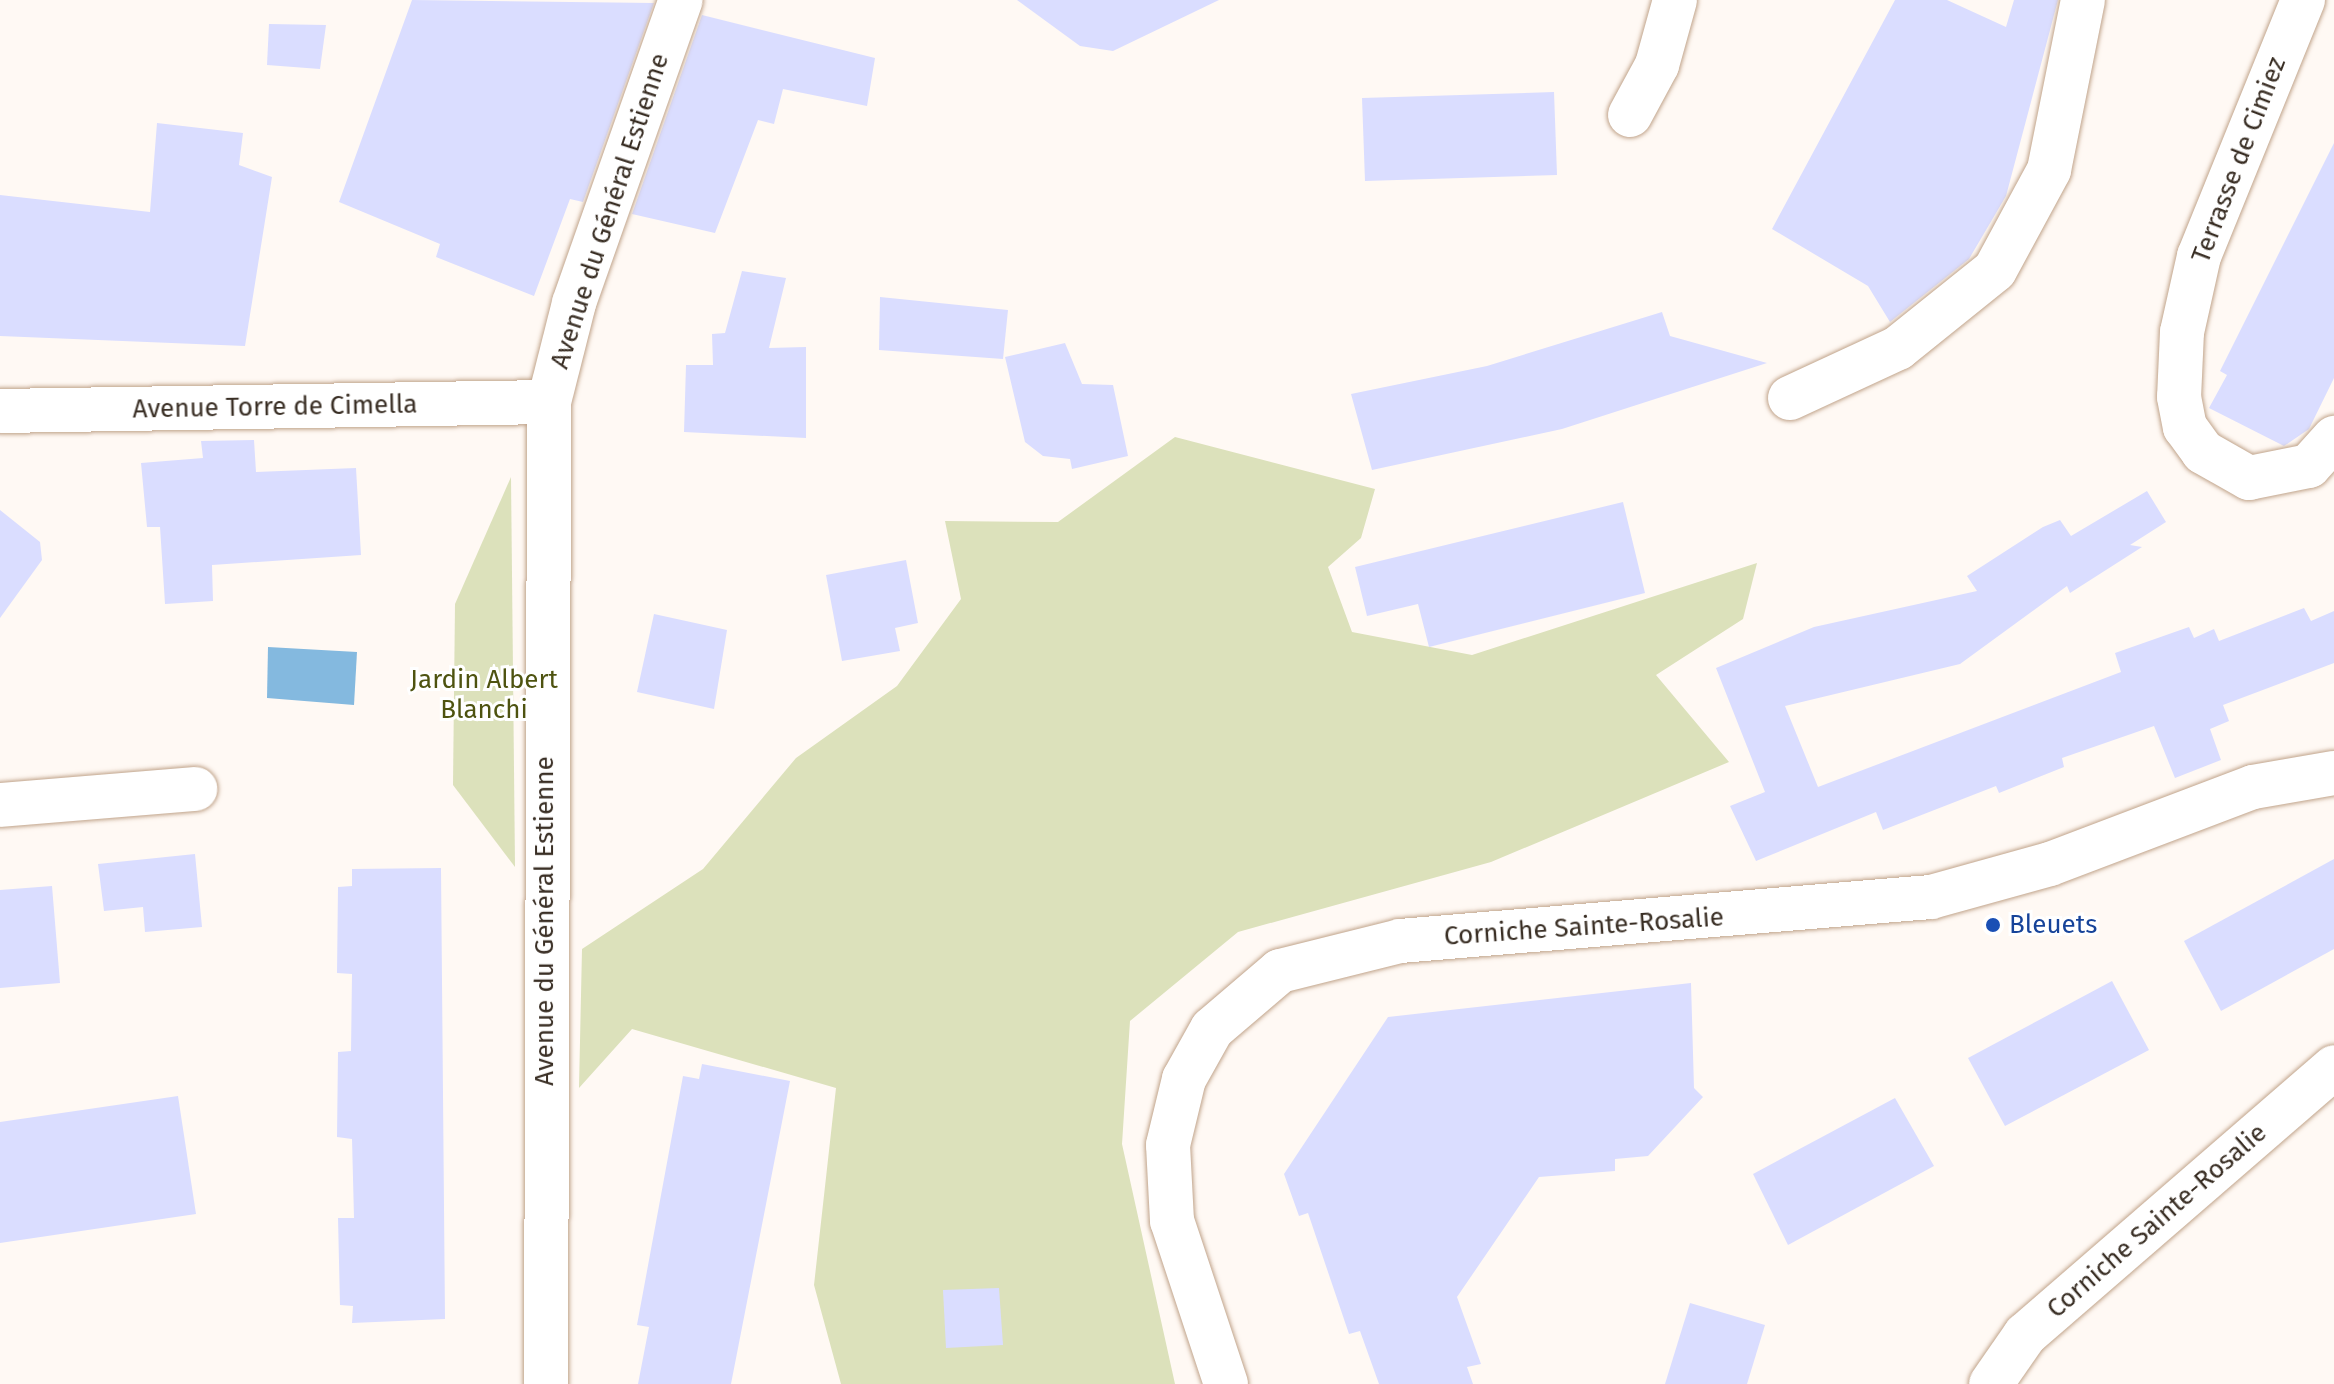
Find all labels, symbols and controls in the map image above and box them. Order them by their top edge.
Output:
street label: Avenue du Général Estienne [544,49,676,373]
street label: Terrasse de Cimiez [2185,53,2293,267]
street label: Avenue Torre de Cimella [132,389,418,425]
park label: Jardin Albert Blanchi [410,664,558,726]
street label: Avenue du Général Estienne [529,756,561,1086]
street label: Corniche Sainte-Rosalie [1443,902,1725,952]
place label: Bleuets [2009,909,2097,941]
marker: Bleuets [1984,916,2002,934]
street label: Corniche Sainte-Rosalie [2041,1117,2273,1325]

